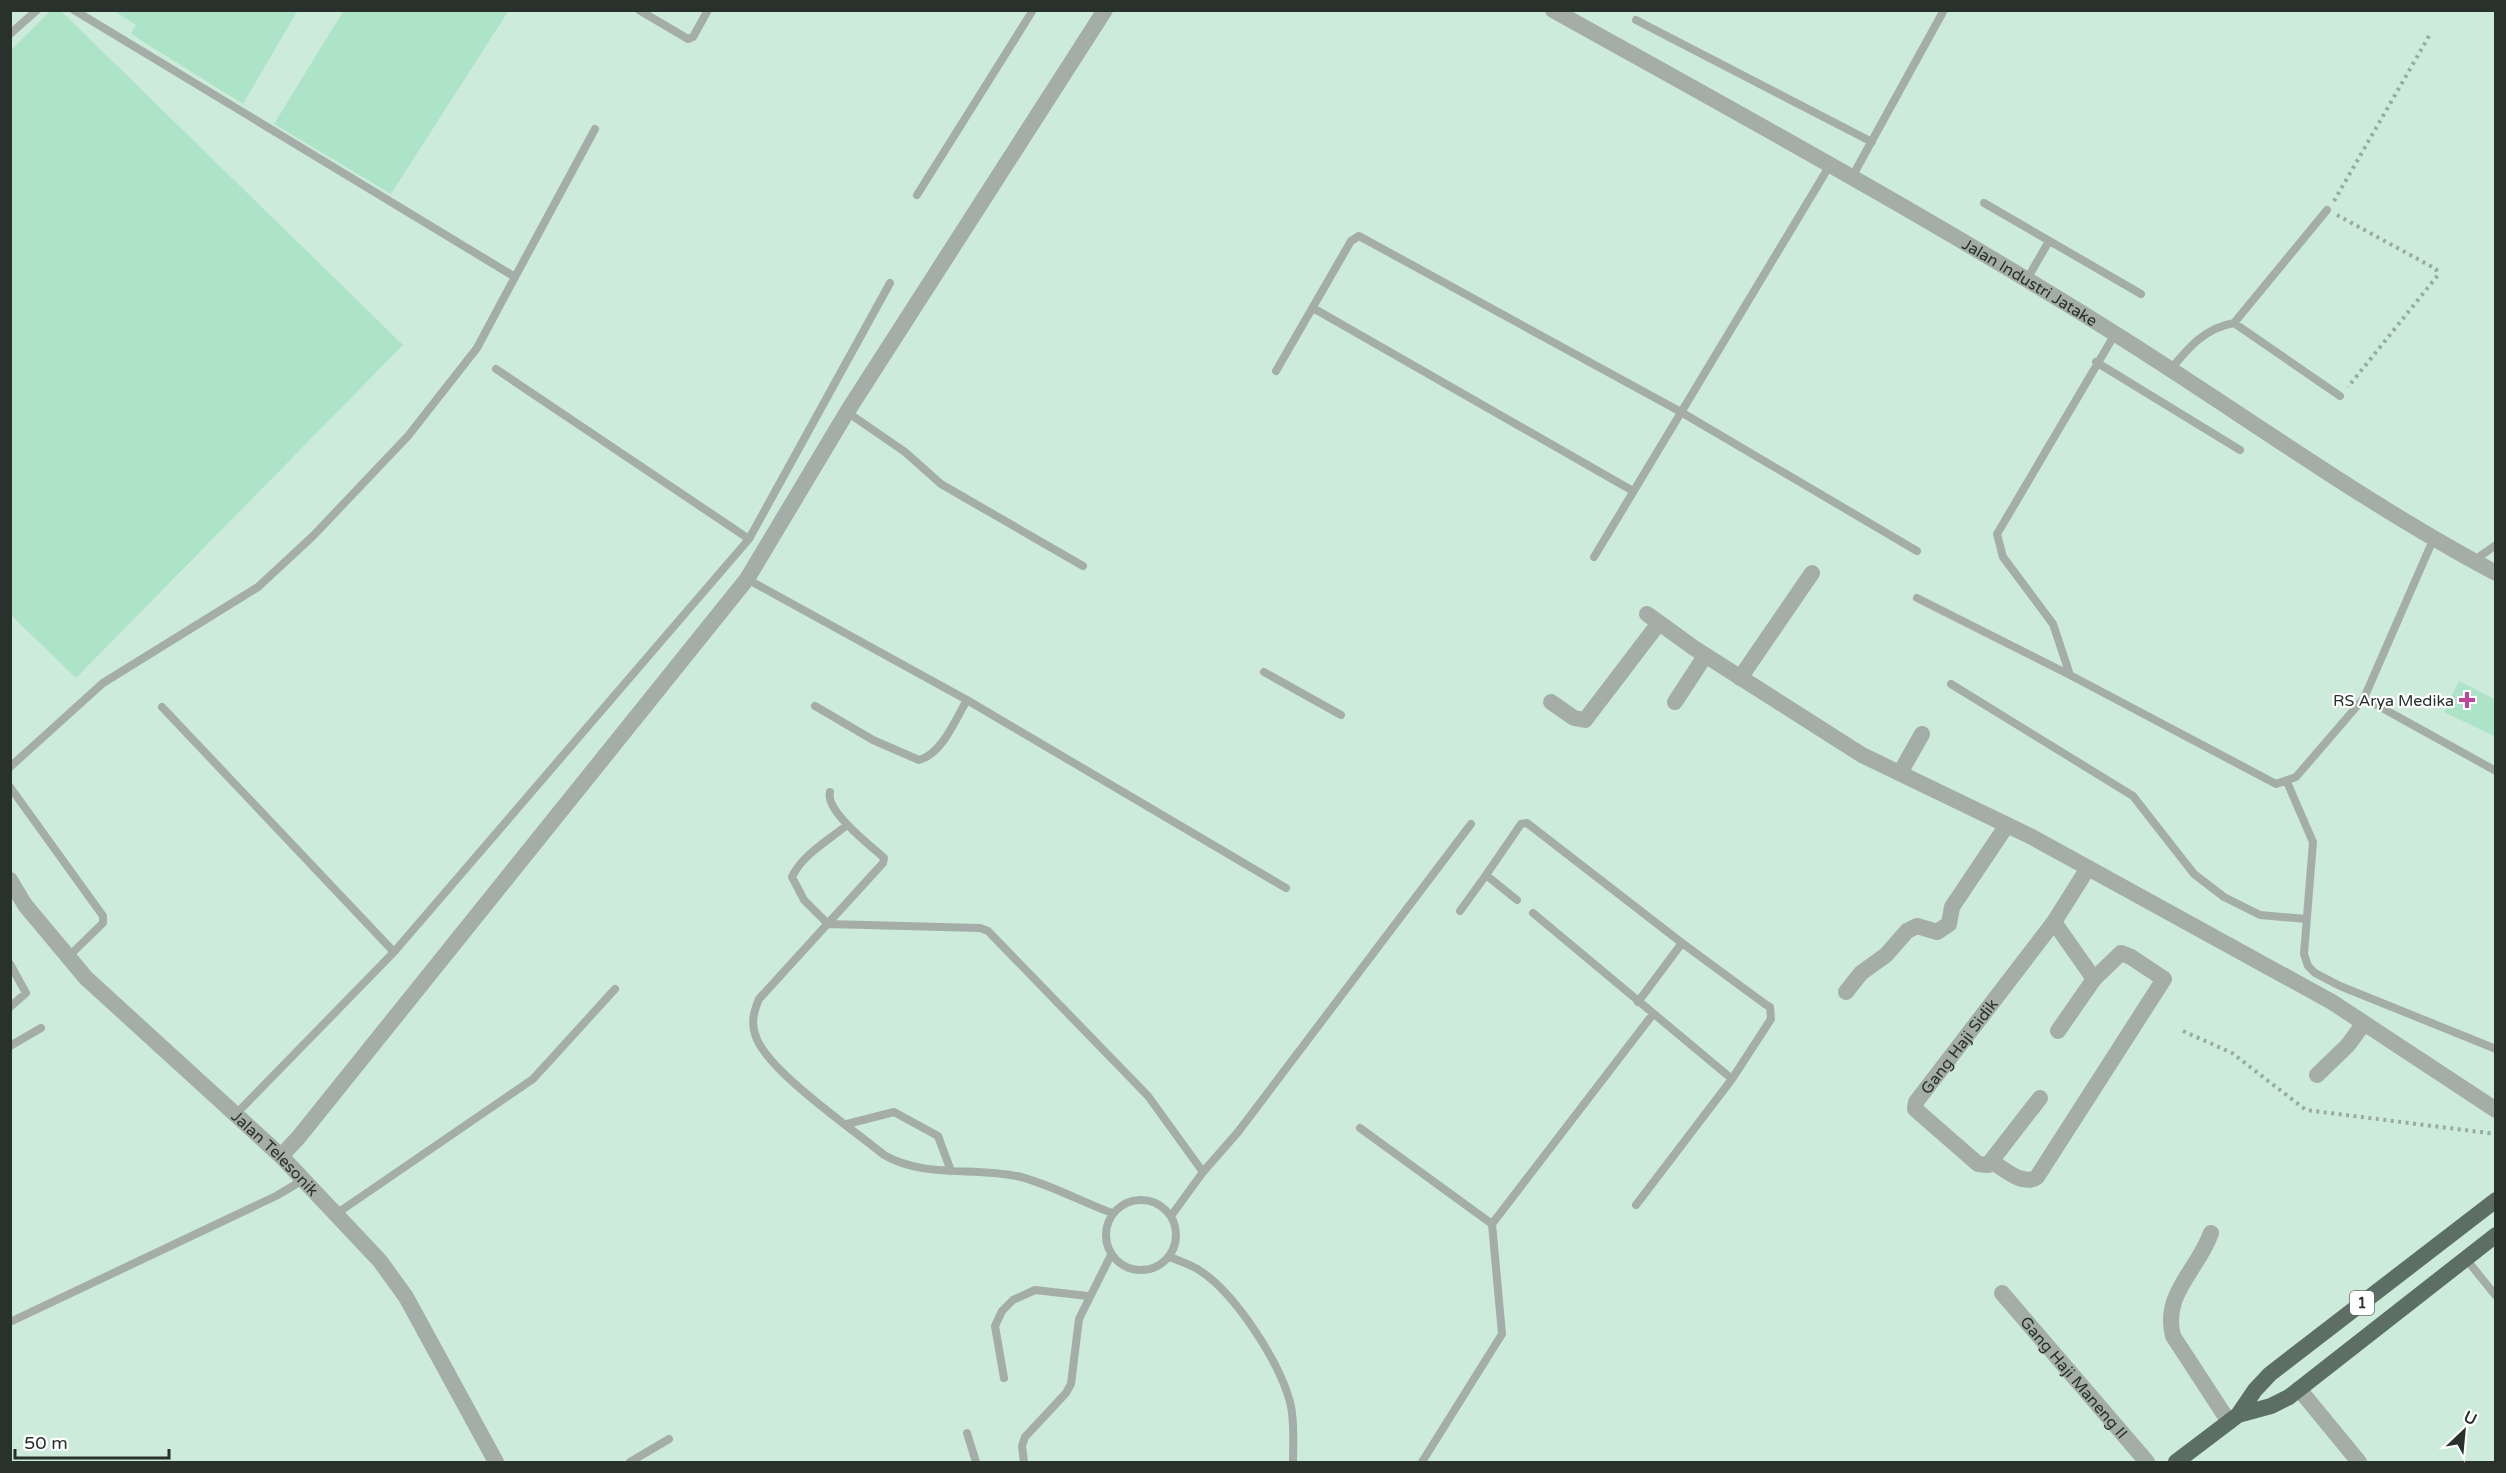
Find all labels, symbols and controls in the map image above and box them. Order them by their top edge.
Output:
street label: Jalan Industri Jatake [1958,234,2101,331]
place label: RS Arya Medika [2333,691,2454,711]
marker: RS Arya Medika [2458,691,2476,709]
street label: Gang Haji Sidik [1917,995,2003,1098]
street label: Jalan Telesonik [227,1107,323,1201]
road number: 1 [2350,1291,2374,1315]
street label: Gang Haji Maneng II [2015,1313,2132,1443]
north arrow [2434,1401,2494,1461]
text: U [2460,1407,2480,1430]
scale bar [15,1422,170,1460]
text: 50 m [24,1432,68,1454]

